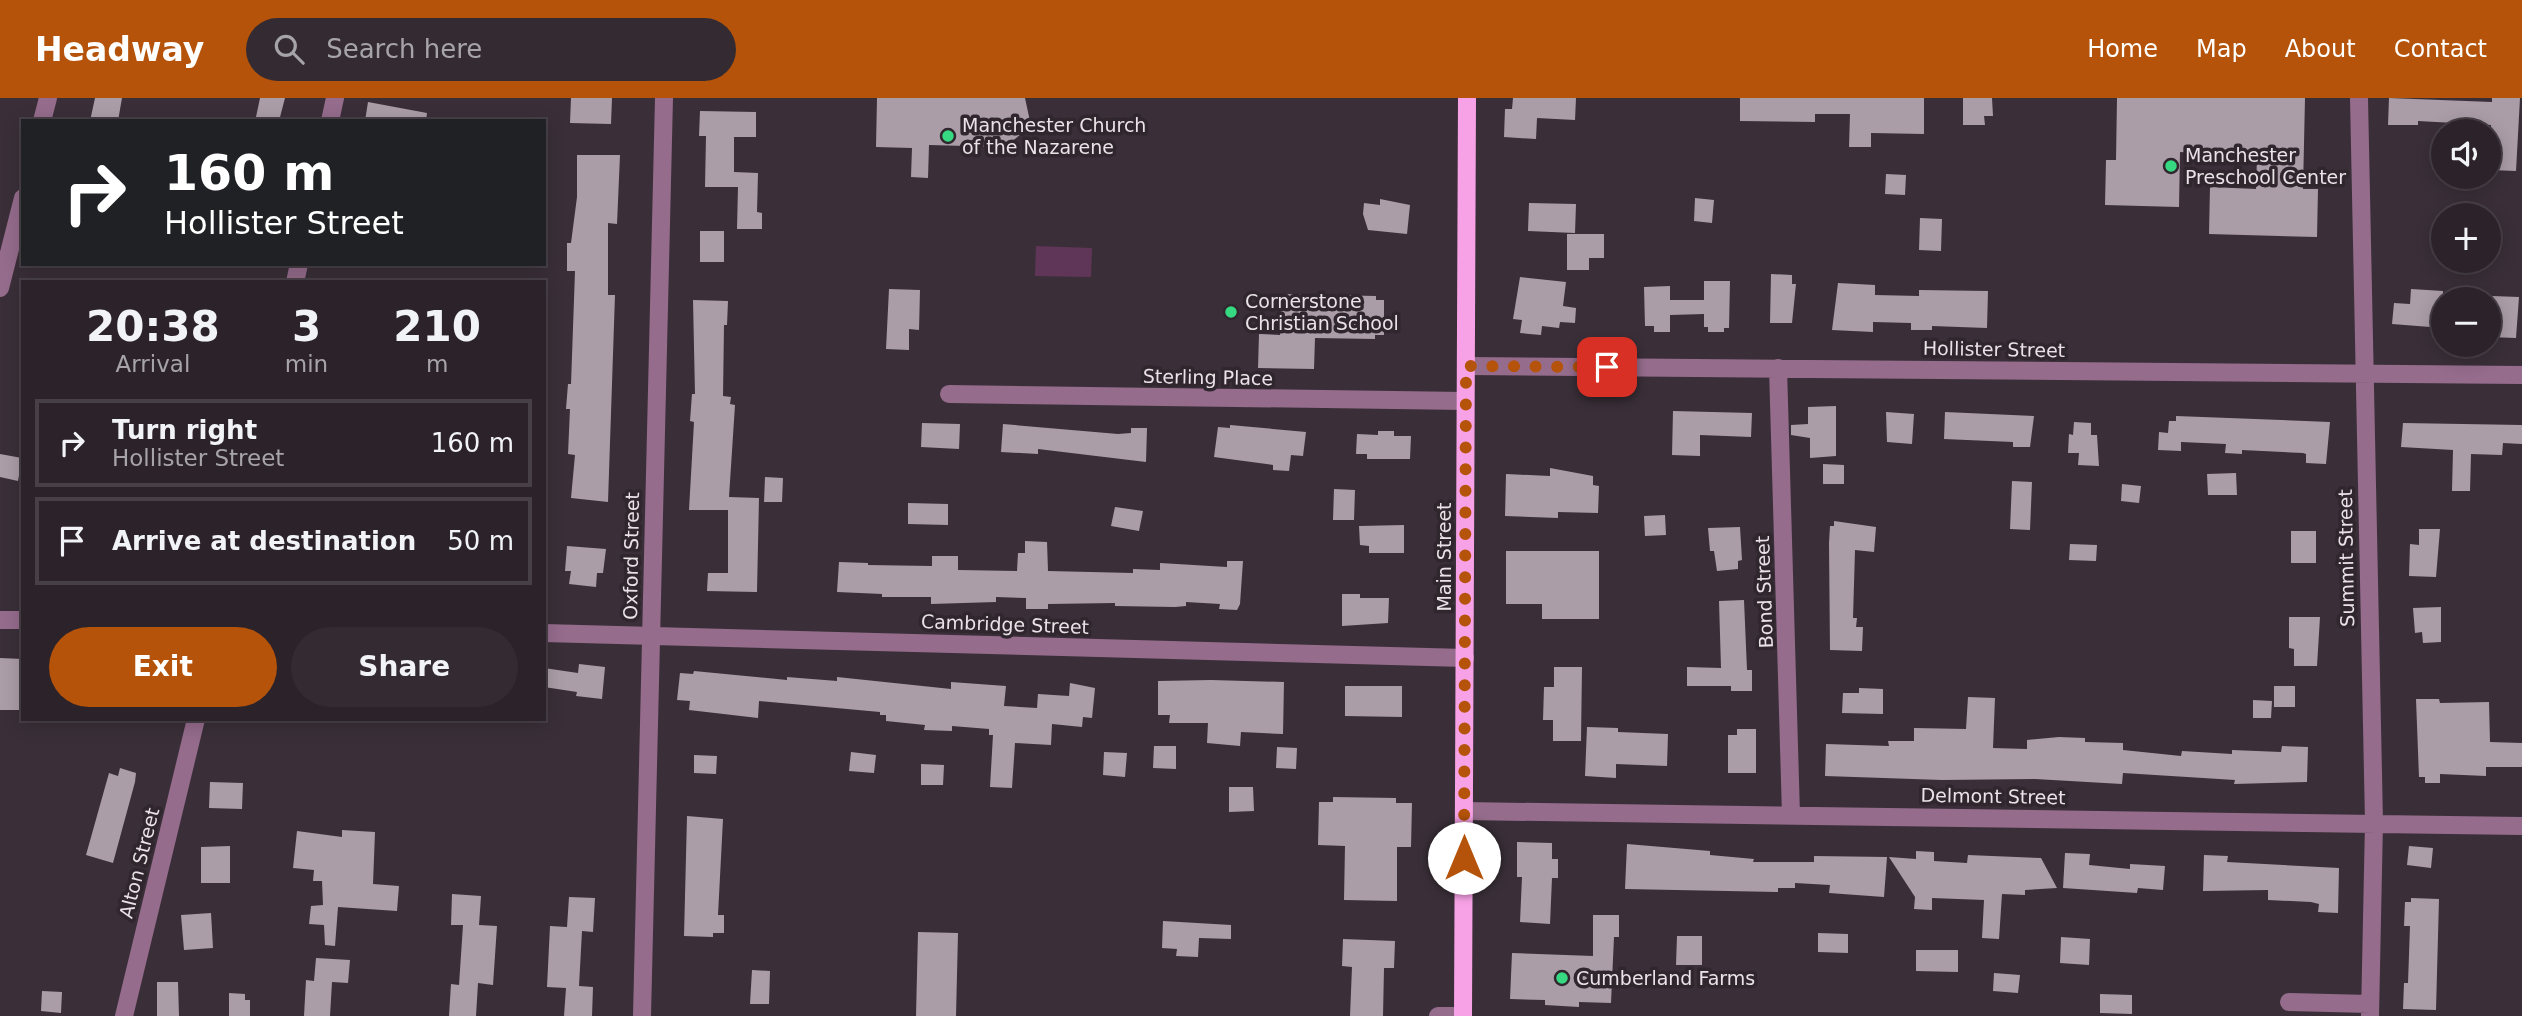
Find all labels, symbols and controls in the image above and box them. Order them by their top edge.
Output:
search box [246,18,736,81]
text: Headway [35,30,204,69]
icon: search [270,30,308,68]
text: Search here [326,34,482,64]
text: Home [2087,35,2158,63]
text: Map [2196,35,2247,63]
text: About [2285,35,2356,63]
text: Contact [2394,35,2487,63]
place label: Manchester Church of the Nazarene [962,114,1146,158]
map controls [2431,119,2501,357]
button: sound [2431,119,2501,189]
marker: Manchester Church of the Nazarene [940,128,956,144]
place label: Manchester Preschool Center [2185,144,2346,188]
text: 160 m [164,145,334,202]
icon: right [49,147,140,238]
marker: Manchester Preschool Center [2163,158,2179,174]
button: + [2431,203,2501,273]
text: Hollister Street [164,204,404,242]
button: − [2431,287,2501,357]
place label: Cornerstone Christian School [1245,290,1399,334]
text: 20:38 [86,302,220,351]
text: 3 [292,302,321,351]
text: 210 [393,302,481,351]
marker: Cornerstone Christian School [1223,304,1239,320]
pin [1577,337,1637,397]
street label: Hollister Street [1923,337,2065,361]
icon: arrive [1588,348,1626,386]
text: Arrival [116,351,190,377]
text: min [285,351,328,377]
text: m [426,351,448,377]
street label: Sterling Place [1143,365,1273,389]
text: Turn right [112,415,257,445]
icon: right [53,424,91,462]
text: 160 m [431,428,514,458]
text: Hollister Street [112,445,284,471]
street label: Summit Street [2334,489,2358,627]
street label: Oxford Street [619,492,643,620]
street label: Main Street [1433,502,1455,612]
icon: arrive [53,522,91,560]
text: Arrive at destination [112,526,416,556]
text: 50 m [447,526,514,556]
street label: Bond Street [1751,535,1777,649]
street label: Cambridge Street [921,610,1089,638]
button: Exit [49,627,277,707]
button: Share [291,627,518,707]
street label: Delmont Street [1920,784,2066,808]
street label: Alton Street [115,805,163,921]
position arrow [1427,821,1501,895]
place label: Cumberland Farms [1576,967,1755,989]
marker: Cumberland Farms [1554,970,1570,986]

